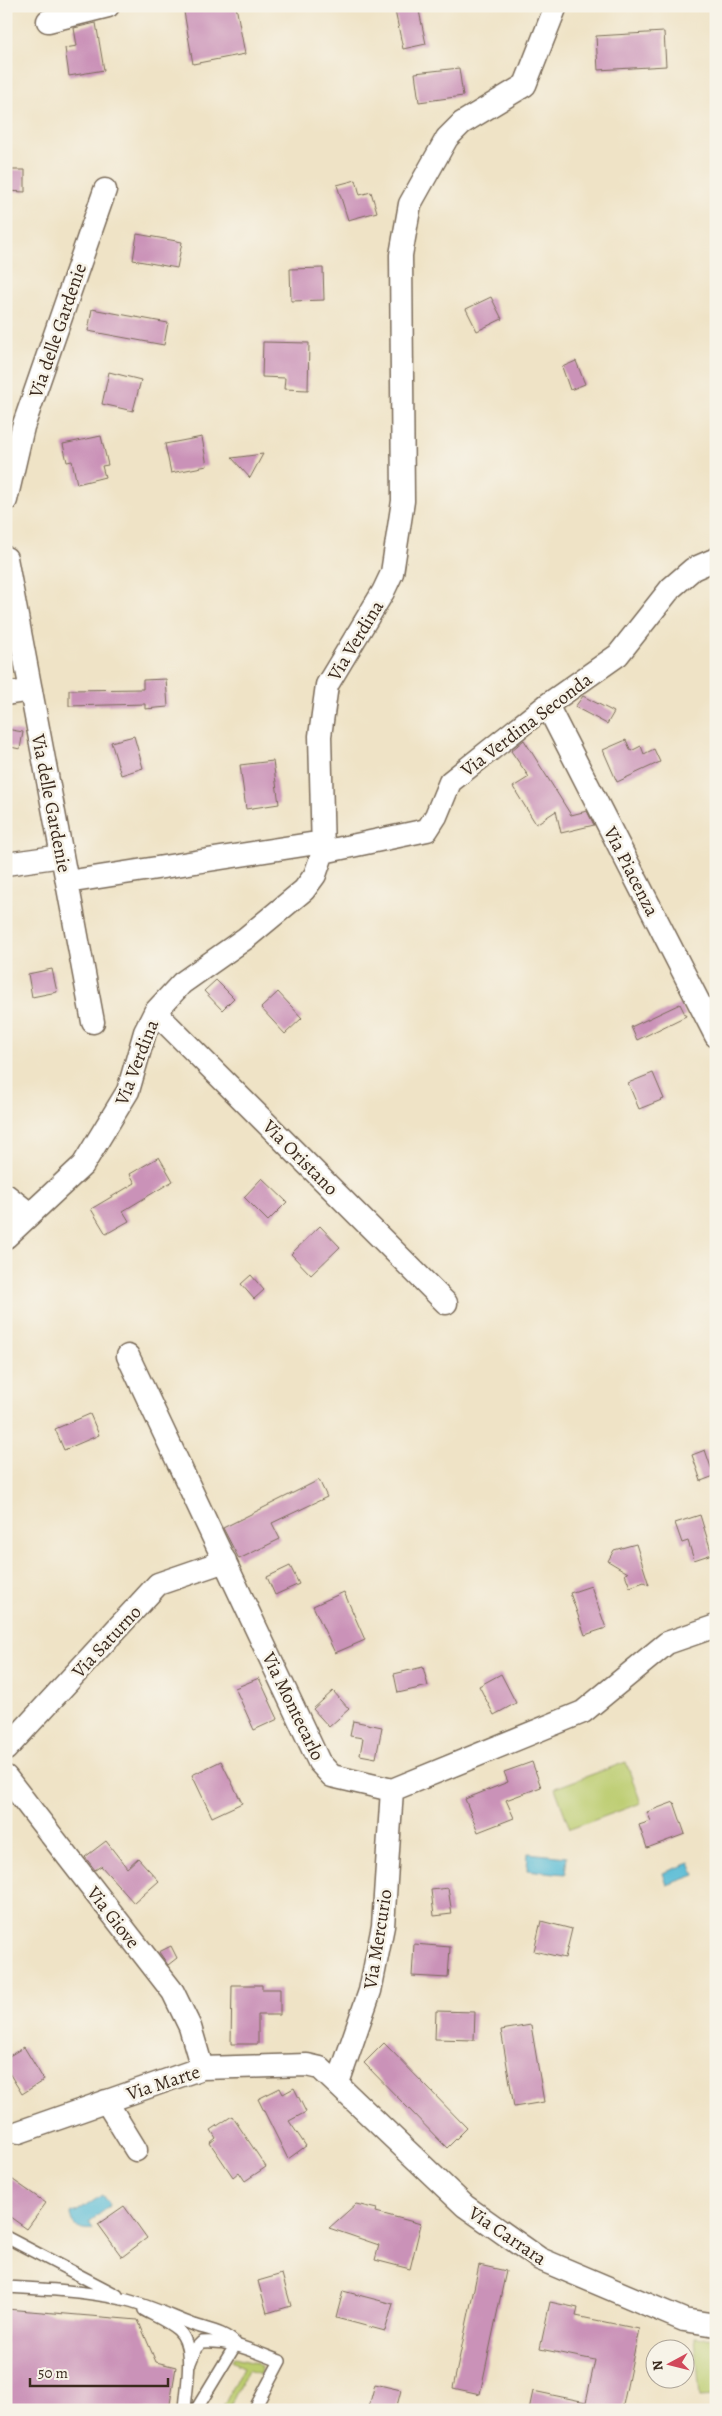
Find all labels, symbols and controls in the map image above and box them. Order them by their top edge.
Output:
street label: Via delle Gardenie [22,260,93,402]
street label: Via Verdina [321,595,390,686]
street label: Via Verdina Seconda [455,667,598,783]
street label: Via delle Gardenie [25,731,77,875]
street label: Via Piacenza [597,821,665,921]
street label: Via Verdina [108,1016,165,1110]
street label: Via Oristano [256,1113,344,1201]
street label: Via Saturno [65,1600,147,1685]
street label: Via Montecarlo [255,1647,330,1765]
street label: Via Giove [80,1880,146,1954]
street label: Via Mercurio [357,1887,399,1992]
street label: Via Marte [122,2059,203,2107]
street label: Via Carrara [463,2200,552,2271]
north arrow [644,2338,694,2388]
scale bar [30,2356,168,2388]
text: N [648,2359,668,2372]
text: 50 m [38,2363,68,2383]

